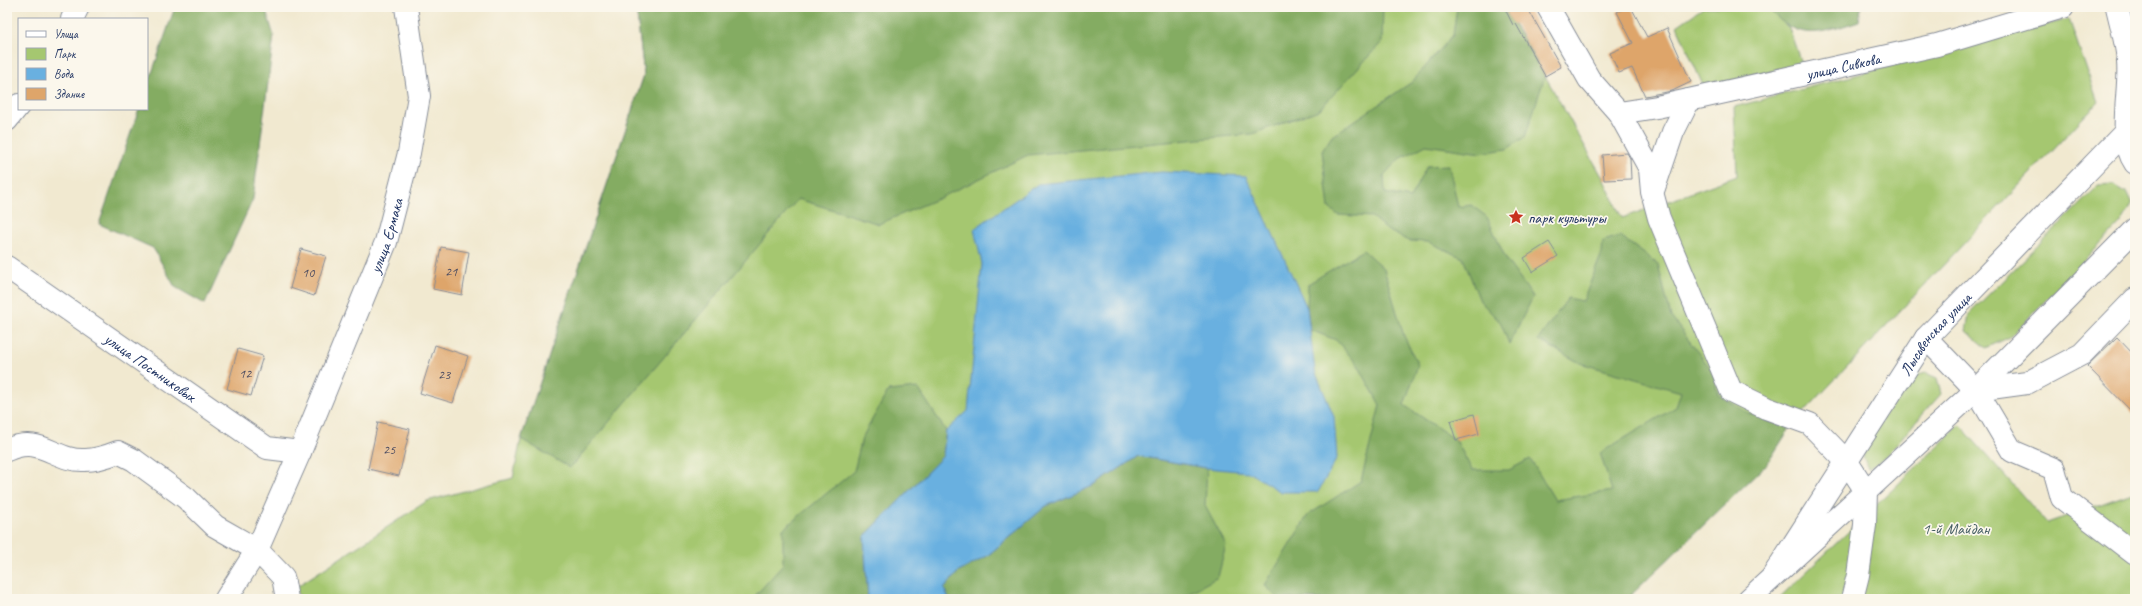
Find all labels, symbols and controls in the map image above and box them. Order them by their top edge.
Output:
legend [18,18,148,110]
text: Улица [54,26,79,42]
text: Парк [54,46,77,62]
street label: улица Сивкова [1803,49,1884,85]
text: Вода [54,66,75,82]
text: Здание [54,86,85,102]
street label: улица Ермака [365,195,408,277]
place icon: парк культуры [1507,208,1525,226]
place label: парк культуры [1528,208,1607,228]
house number: 21 [445,263,458,280]
house number: 10 [302,264,316,281]
street label: Лысьвенская улица [1896,287,1977,380]
street label: улица Постниковых [100,328,201,407]
house number: 12 [239,365,253,382]
house number: 23 [438,366,452,383]
house number: 25 [383,441,396,458]
park label: 1-й Майдан [1922,519,1991,539]

